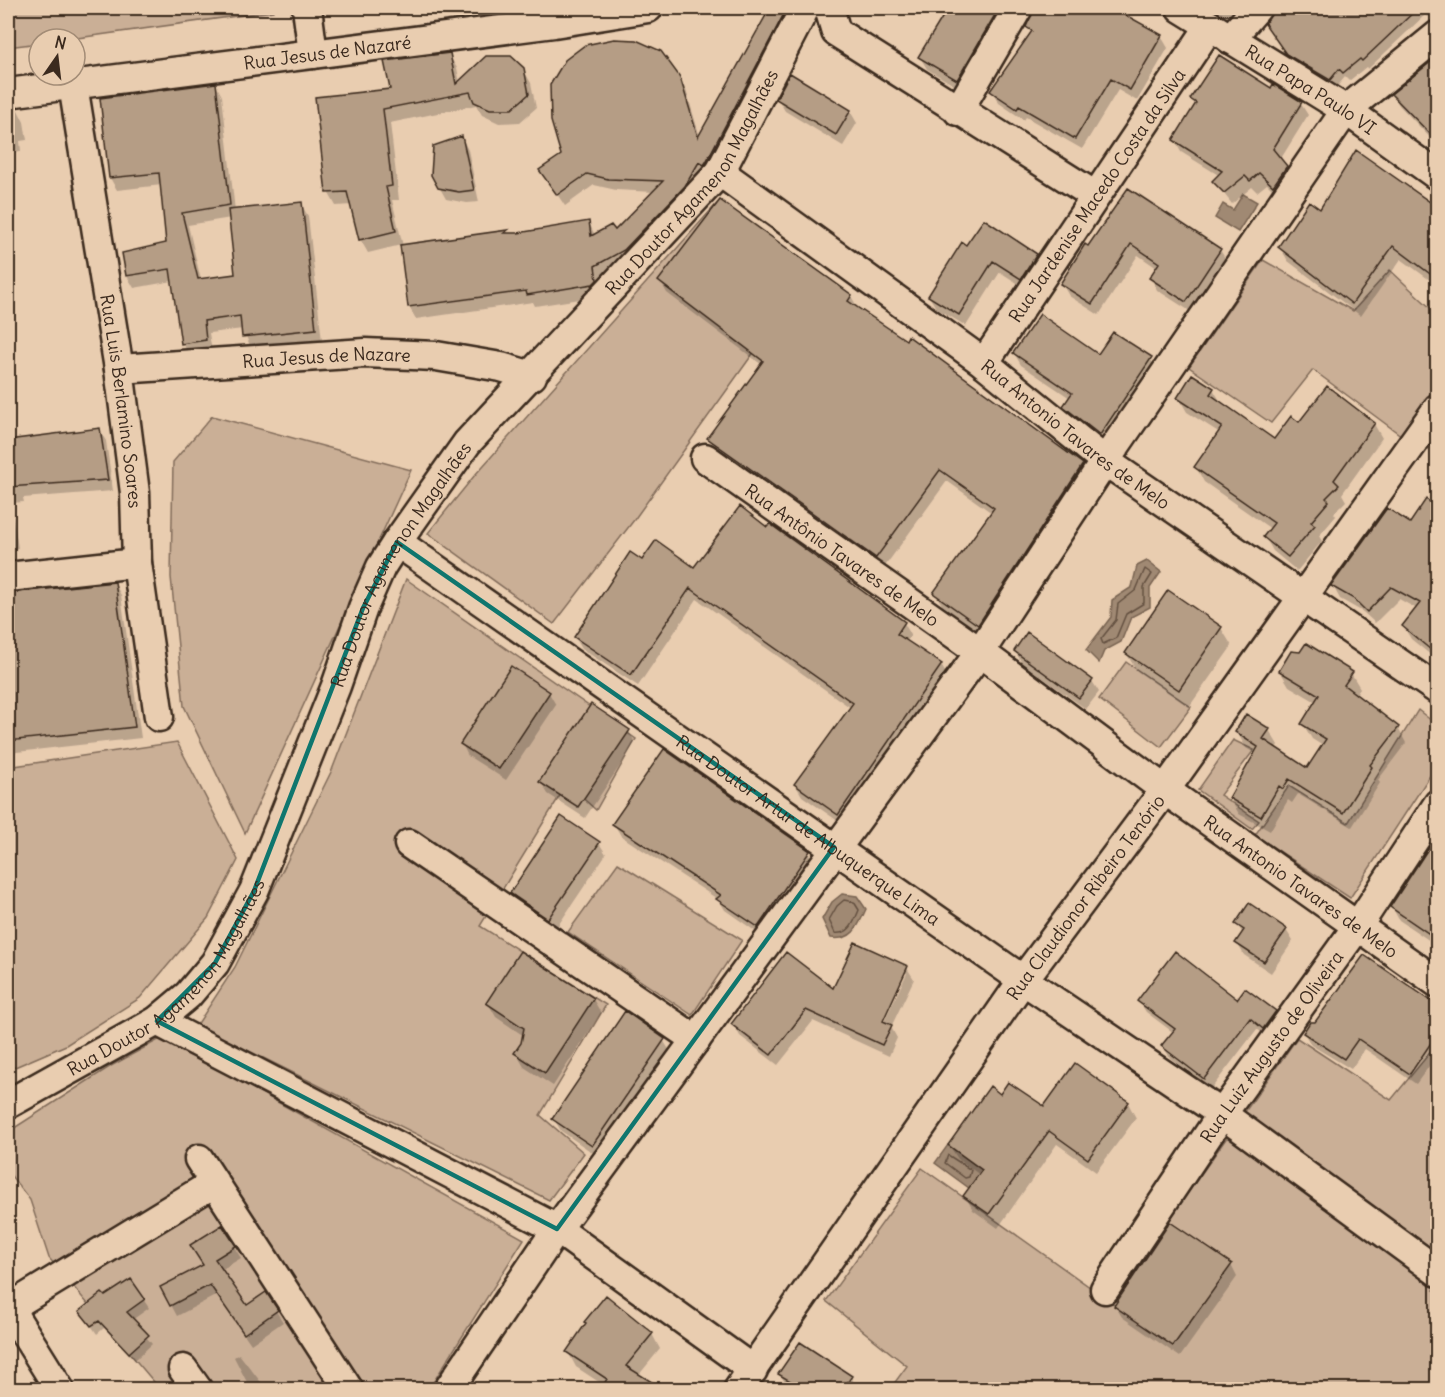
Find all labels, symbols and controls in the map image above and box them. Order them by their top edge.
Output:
north arrow [27,27,87,87]
street label: Rua Jesus de Nazaré [242,30,413,74]
text: N [53,31,68,53]
street label: Rua Papa Paulo VI [1241,39,1381,139]
street label: Rua Jardenise Macedo Costa da Silva [1003,64,1190,327]
street label: Rua Doutor Agamenon Magalhães [600,65,783,299]
street label: Rua Luis Berlamino Soares [96,292,147,509]
street label: Rua Jesus de Nazare [242,342,411,372]
street label: Rua Antonio Tavares de Melo [977,354,1175,514]
street label: Rua Doutor Agamenon Magalhães [325,437,476,690]
street label: Rua Antônio Tavares de Melo [741,478,944,631]
street label: Rua Doutor Artur de Albuquerque Lima [672,730,945,930]
street label: Rua Claudionor Ribeiro Tenório [1001,790,1169,1004]
street label: Rua Antonio Tavares de Melo [1199,810,1403,963]
street label: Rua Doutor Agamenon Magalhães [63,875,269,1080]
street label: Rua Luiz Augusto de Oliveira [1195,946,1348,1147]

